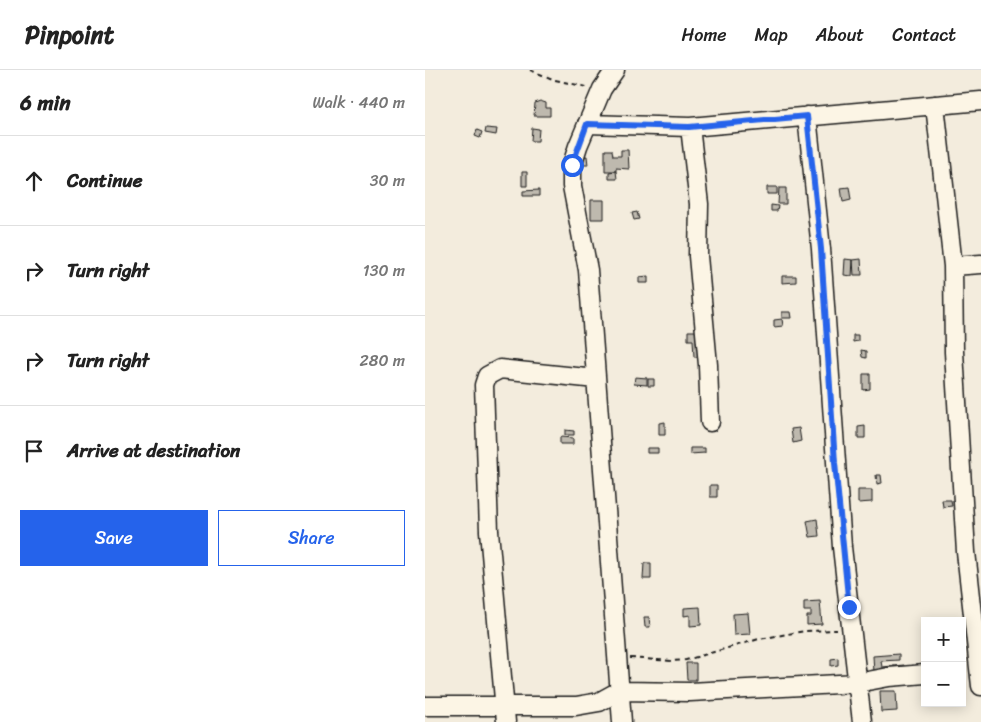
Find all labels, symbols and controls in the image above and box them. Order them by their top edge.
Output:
text: Pinpoint [25,14,114,56]
text: Home [682,19,727,51]
text: Map [755,19,788,51]
text: About [816,19,864,51]
text: Contact [892,19,956,51]
text: 6 min [20,84,71,122]
text: Walk · 440 m [312,88,405,117]
route start [561,154,584,177]
text: Continue [67,164,143,197]
text: 30 m [370,166,405,195]
icon: ahead [20,167,48,195]
text: Turn right [67,254,149,287]
text: 130 m [363,256,405,285]
icon: right [20,257,48,285]
text: Turn right [67,344,149,377]
text: 280 m [360,346,405,375]
icon: right [20,347,48,375]
text: Arrive at destination [67,434,240,467]
icon: arrive [20,437,48,465]
button: Save [20,510,208,566]
button: Share [218,510,405,566]
route end [838,596,861,619]
map controls [921,617,966,707]
button: + [921,617,966,662]
button: − [921,662,966,707]

